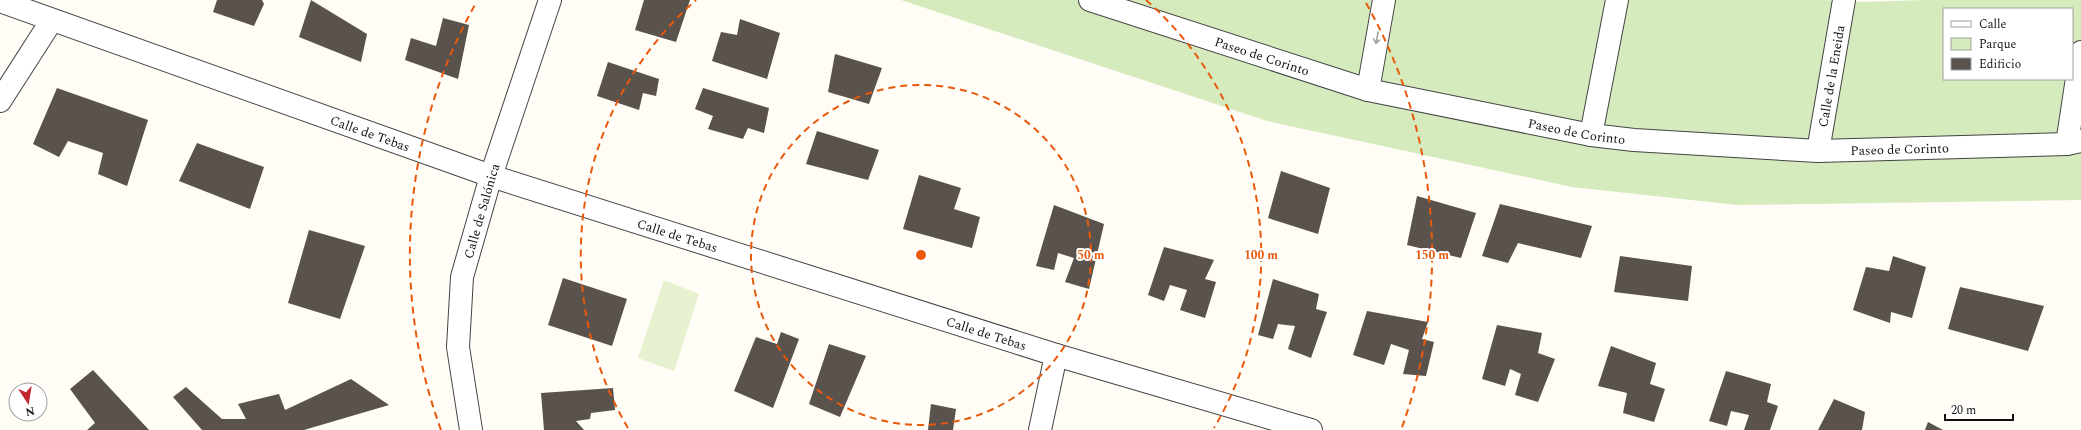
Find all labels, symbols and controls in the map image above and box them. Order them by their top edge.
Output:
legend [1943,8,2073,80]
text: Calle [1979,15,2007,34]
street label: Calle de la Eneida [1813,23,1851,129]
street label: Paseo de Corinto [1212,32,1312,81]
one-way arrow [1373,32,1381,45]
text: Parque [1979,35,2016,54]
text: Edificio [1979,55,2021,74]
street label: Calle de Tebas [327,110,413,157]
street label: Paseo de Corinto [1526,114,1626,150]
street label: Paseo de Corinto [1850,138,1949,161]
street label: Calle de Salónica [459,160,506,261]
street label: Calle de Tebas [634,214,720,258]
text: 50 m [1077,246,1105,265]
text: 100 m [1244,246,1278,265]
text: 150 m [1415,246,1449,265]
centre of rings [914,248,928,262]
street label: Calle de Tebas [943,312,1029,356]
north arrow [8,382,48,422]
scale bar [1945,396,2013,422]
text: 20 m [1951,401,1976,420]
text: N [24,402,36,421]

